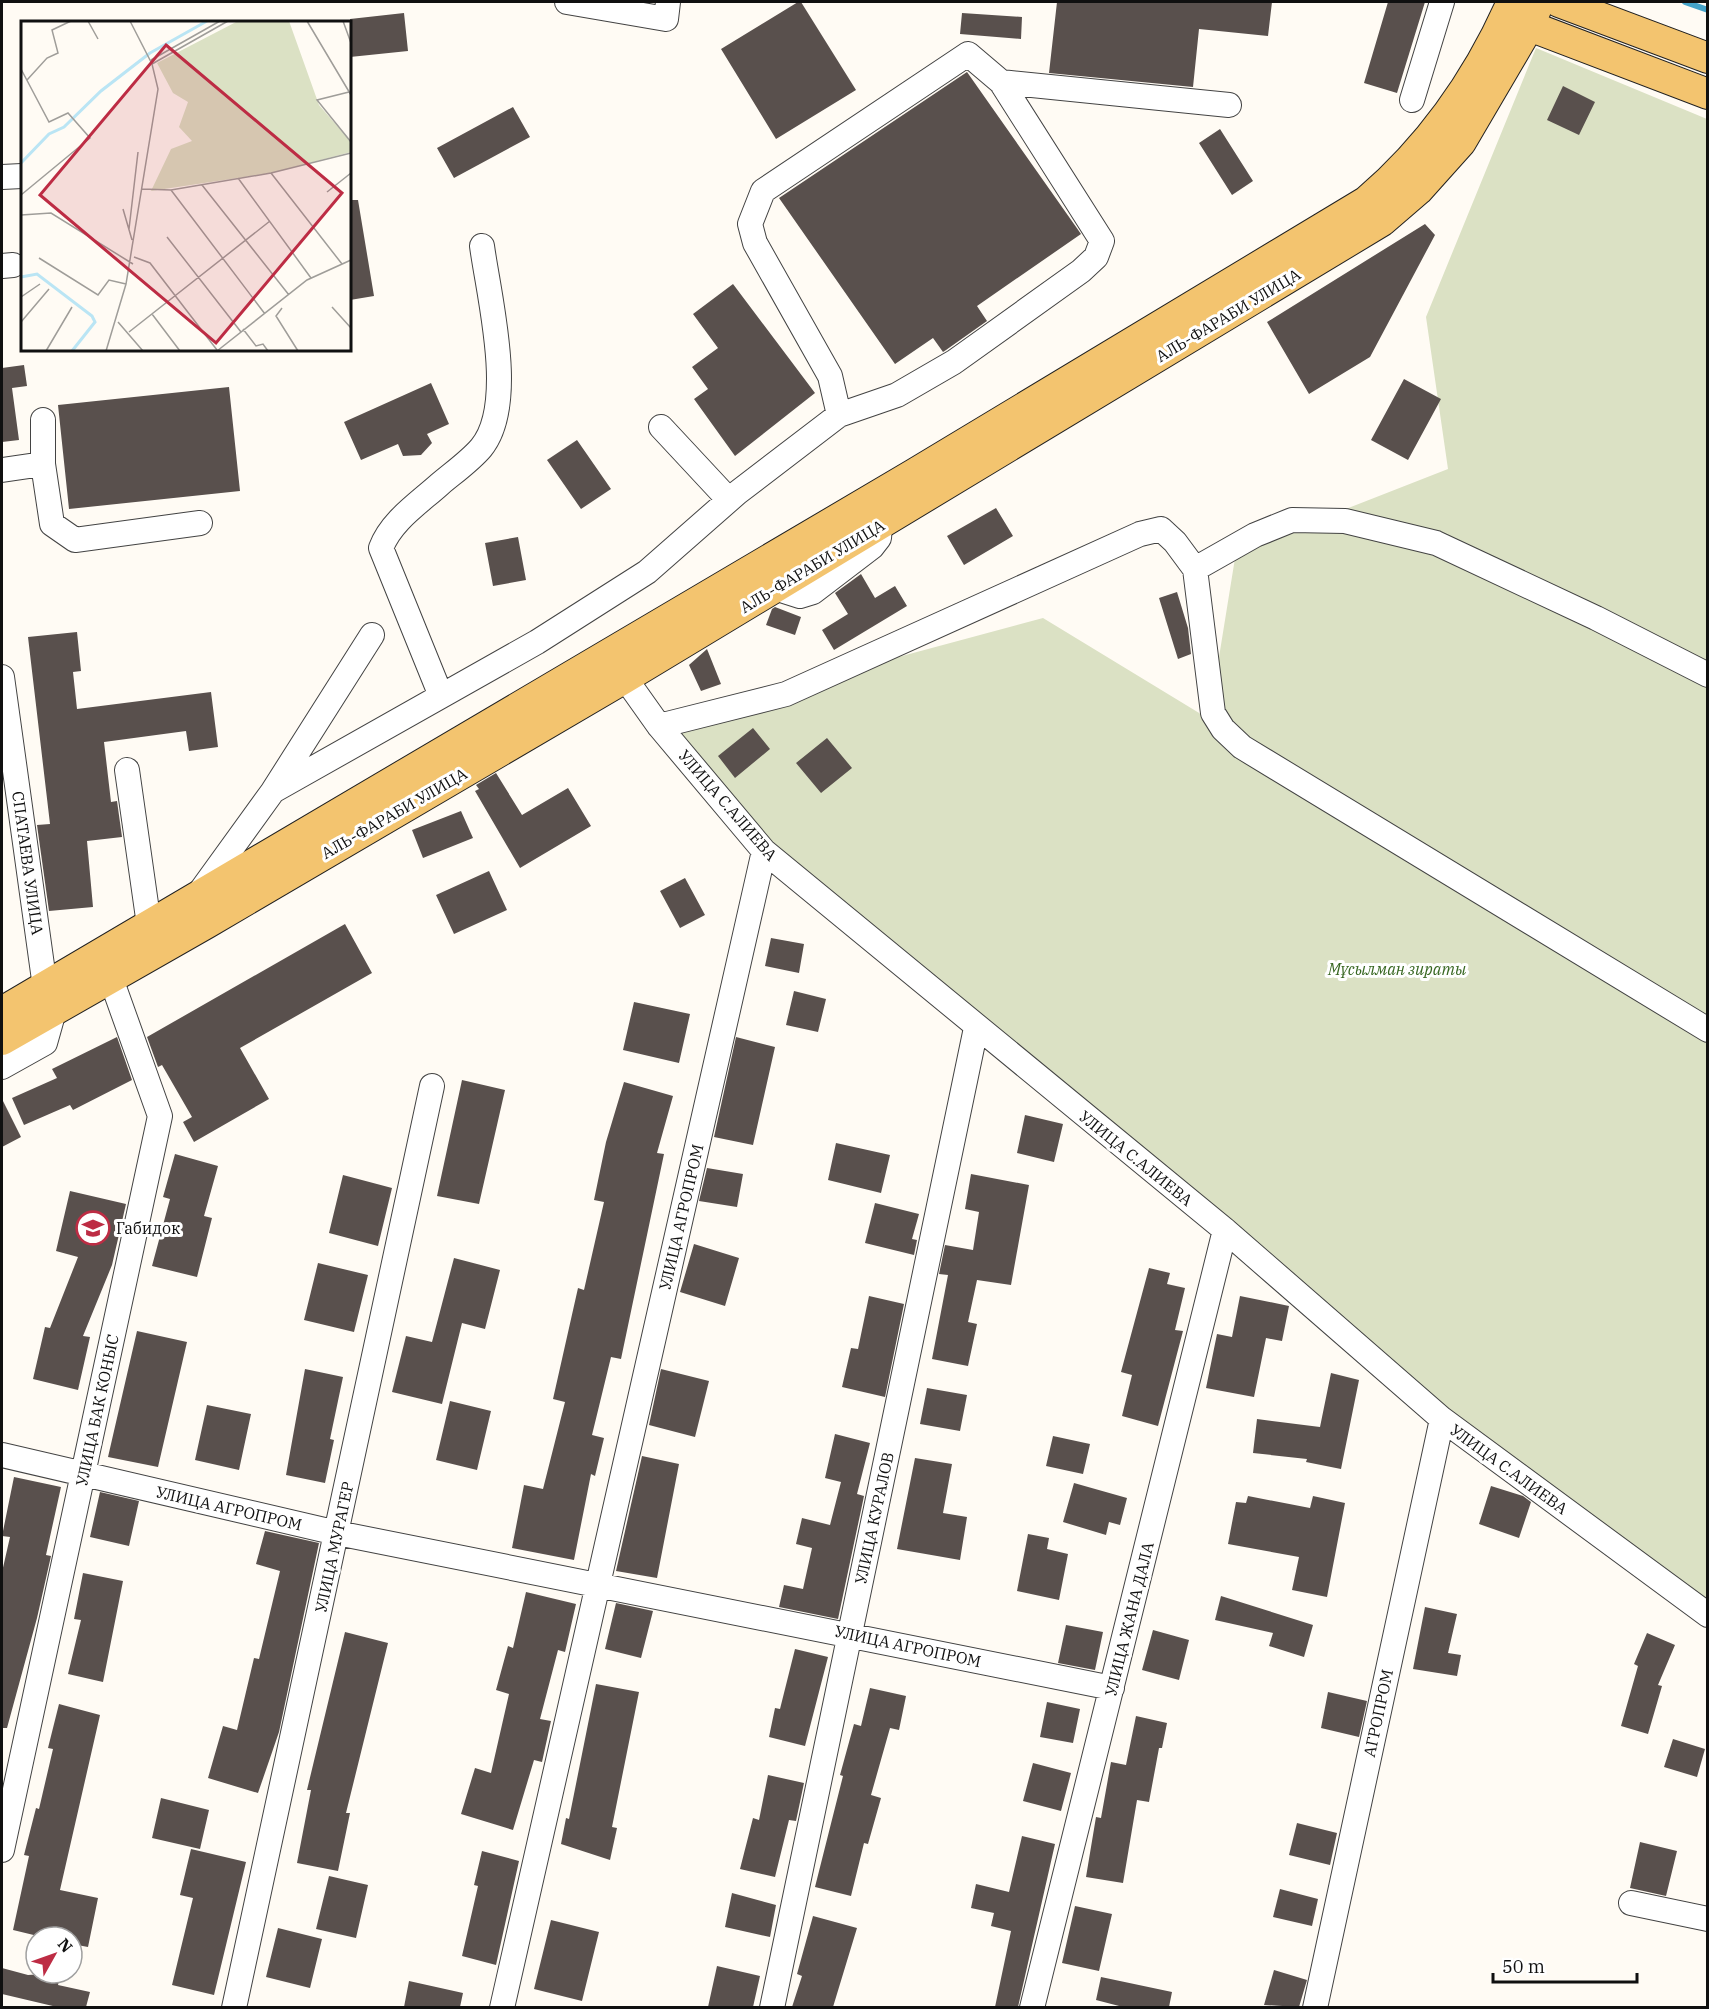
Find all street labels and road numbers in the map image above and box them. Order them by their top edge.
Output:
street label: АЛЬ-ФАРАБИ УЛИЦА [1152,264,1304,366]
street label: АЛЬ-ФАРАБИ УЛИЦА [736,515,888,617]
street label: УЛИЦА С.АЛИЕВА [674,745,782,865]
street label: АЛЬ-ФАРАБИ УЛИЦА [318,763,470,863]
street label: СПАТАЕВА УЛИЦА [8,790,48,936]
street label: УЛИЦА С.АЛИЕВА [1075,1106,1197,1210]
street label: УЛИЦА АГРОПРОМ [654,1142,708,1292]
street label: УЛИЦА БАК КОНЫС [71,1332,123,1488]
street label: УЛИЦА С.АЛИЕВА [1446,1420,1572,1518]
street label: УЛИЦА КУРАЛОВ [850,1450,898,1586]
street label: УЛИЦА МУРАГЕР [310,1480,358,1614]
street label: УЛИЦА АГРОПРОМ [154,1481,304,1535]
street label: УЛИЦА ЖАНА ДАЛА [1100,1540,1158,1698]
street label: УЛИЦА АГРОПРОМ [833,1621,983,1671]
street label: АГРОПРОМ [1359,1667,1397,1759]

